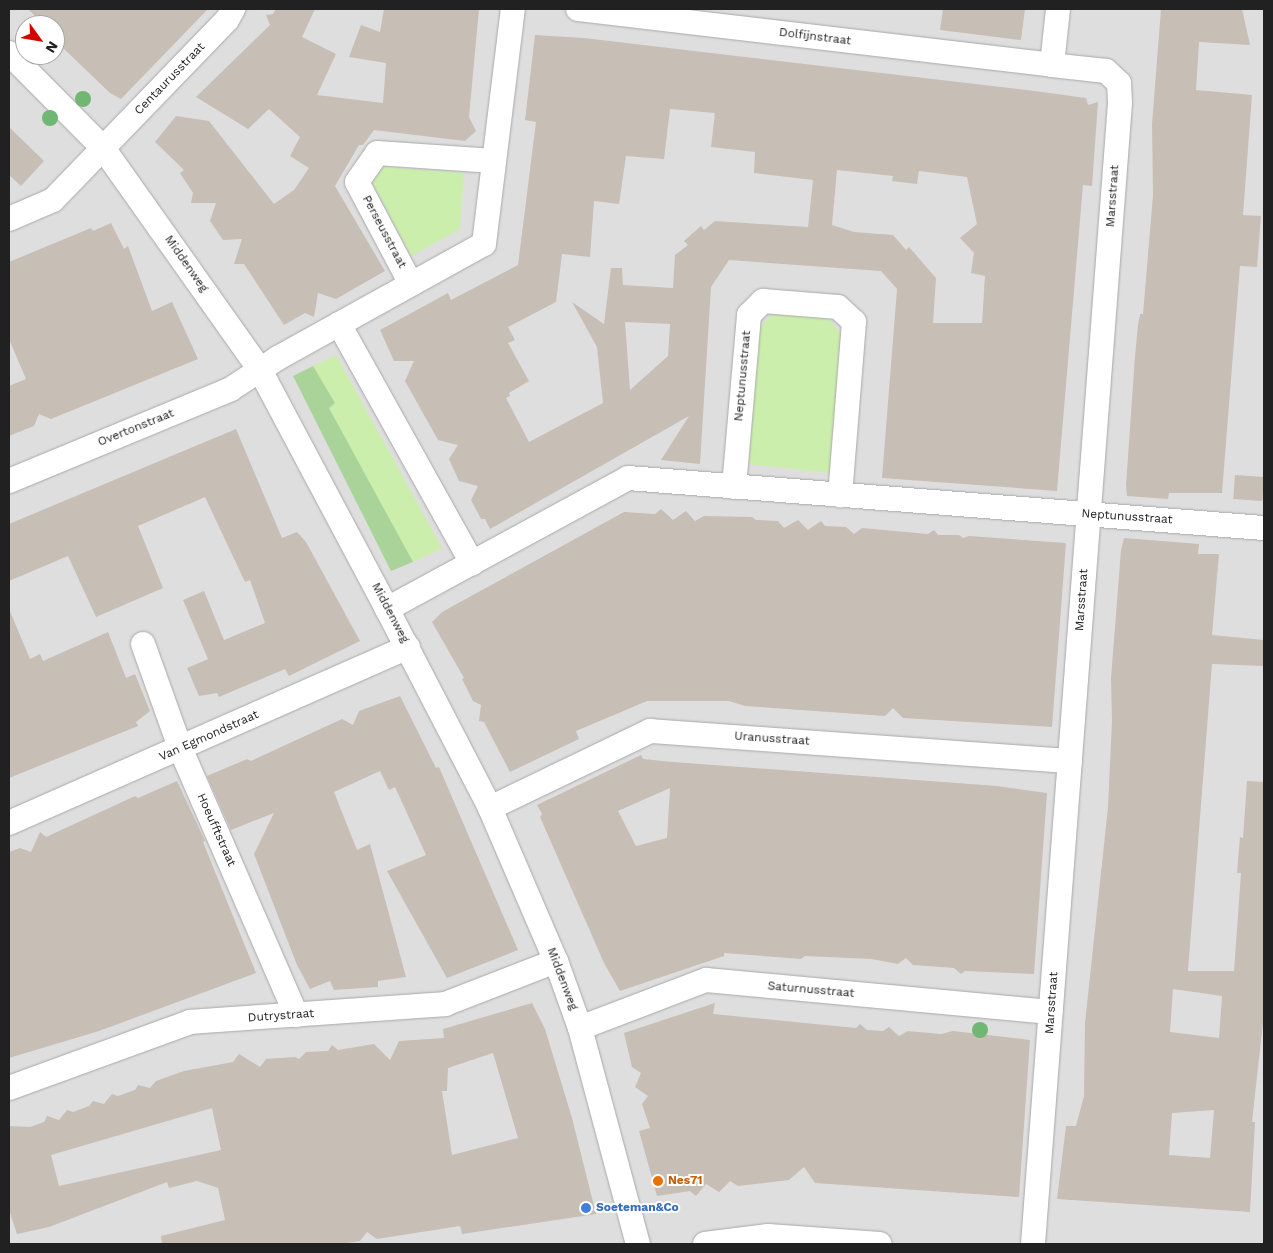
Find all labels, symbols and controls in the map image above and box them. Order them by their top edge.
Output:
north arrow [15,15,65,65]
street label: Dolfijnstraat [778,25,852,49]
text: N [42,39,61,56]
street label: Centaurusstraat [132,40,208,118]
street label: Marsstraat [1104,164,1122,228]
street label: Perseusstraat [359,193,409,271]
street label: Middenweg [161,233,211,295]
street label: Neptunusstraat [732,330,754,422]
street label: Overtonstraat [96,406,176,450]
street label: Neptunusstraat [1081,507,1173,527]
street label: Marsstraat [1073,568,1091,632]
street label: Middenweg [368,581,412,645]
street label: Van Egmondstraat [157,708,261,764]
street label: Uranusstraat [734,729,810,749]
street label: Hoeufftstraat [193,791,239,869]
street label: Middenweg [543,946,581,1012]
street label: Marsstraat [1043,971,1061,1035]
street label: Saturnusstraat [767,979,855,1001]
street label: Dutrystraat [247,1006,315,1026]
place label: Nes71 [668,1174,702,1188]
marker: Nes71 [652,1175,664,1187]
place label: Soeteman&Co [596,1201,679,1215]
marker: Soeteman&Co [580,1202,592,1214]

